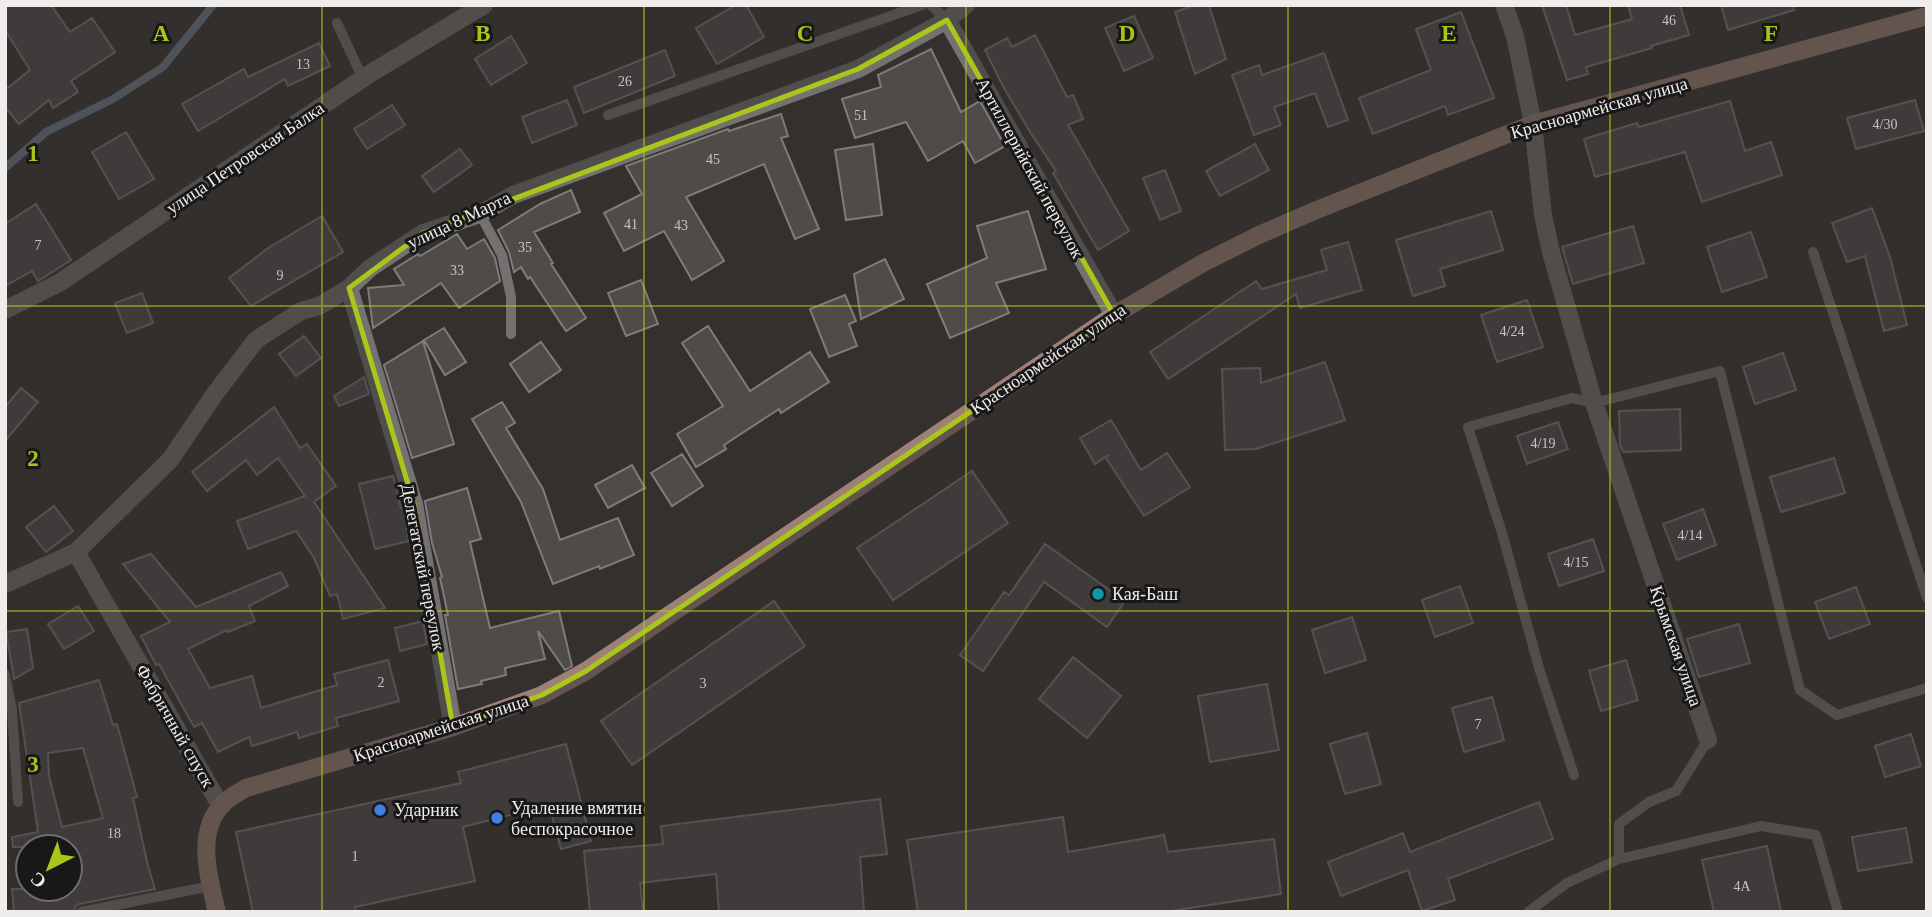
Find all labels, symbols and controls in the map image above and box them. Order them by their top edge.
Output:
house number: 46 [1662,13,1676,28]
text: A [153,21,170,46]
text: B [475,21,491,46]
text: C [797,21,813,46]
text: D [1119,21,1135,46]
text: E [1441,21,1457,46]
text: F [1764,21,1778,46]
house number: 13 [296,57,310,72]
street label: Красноармейская улица [1508,73,1690,143]
house number: 26 [618,74,632,89]
street label: Артиллерийский переулок [972,74,1088,262]
street label: улица Петровская Балка [162,98,328,218]
house number: 51 [854,108,868,123]
house number: 4/30 [1873,117,1897,132]
text: 1 [27,141,39,166]
house number: 45 [706,152,720,167]
street label: улица 8 Марта [404,187,514,253]
house number: 41 [624,217,638,232]
house number: 43 [674,218,688,233]
house number: 7 [35,238,42,253]
house number: 35 [518,240,532,255]
house number: 33 [450,263,464,278]
house number: 9 [277,268,284,283]
street label: Красноармейская улица [967,300,1129,418]
house number: 4/24 [1500,324,1524,339]
house number: 4/19 [1531,436,1555,451]
text: 2 [27,446,39,471]
street label: Делегатский переулок [397,482,449,653]
house number: 4/14 [1678,528,1702,543]
house number: 4/15 [1564,555,1588,570]
street label: Крымская улица [1646,583,1706,709]
place label: Кая-Баш [1112,584,1178,604]
marker: Кая-Баш [1090,586,1106,602]
street label: Фабричный спуск [132,661,218,791]
house number: 2 [378,675,385,690]
house number: 3 [700,676,707,691]
street label: Красноармейская улица [351,690,531,766]
house number: 7 [1475,717,1482,732]
text: 3 [27,752,39,777]
place label: Удаление вмятин беспокрасочное [511,798,643,839]
place label: Ударник [394,800,459,820]
marker: Ударник [372,802,388,818]
marker: Удаление вмятин беспокрасочное [489,810,505,826]
house number: 18 [107,826,121,841]
north arrow [14,833,84,903]
house number: 1 [352,849,359,864]
text: С [26,868,50,893]
house number: 4А [1733,879,1751,894]

